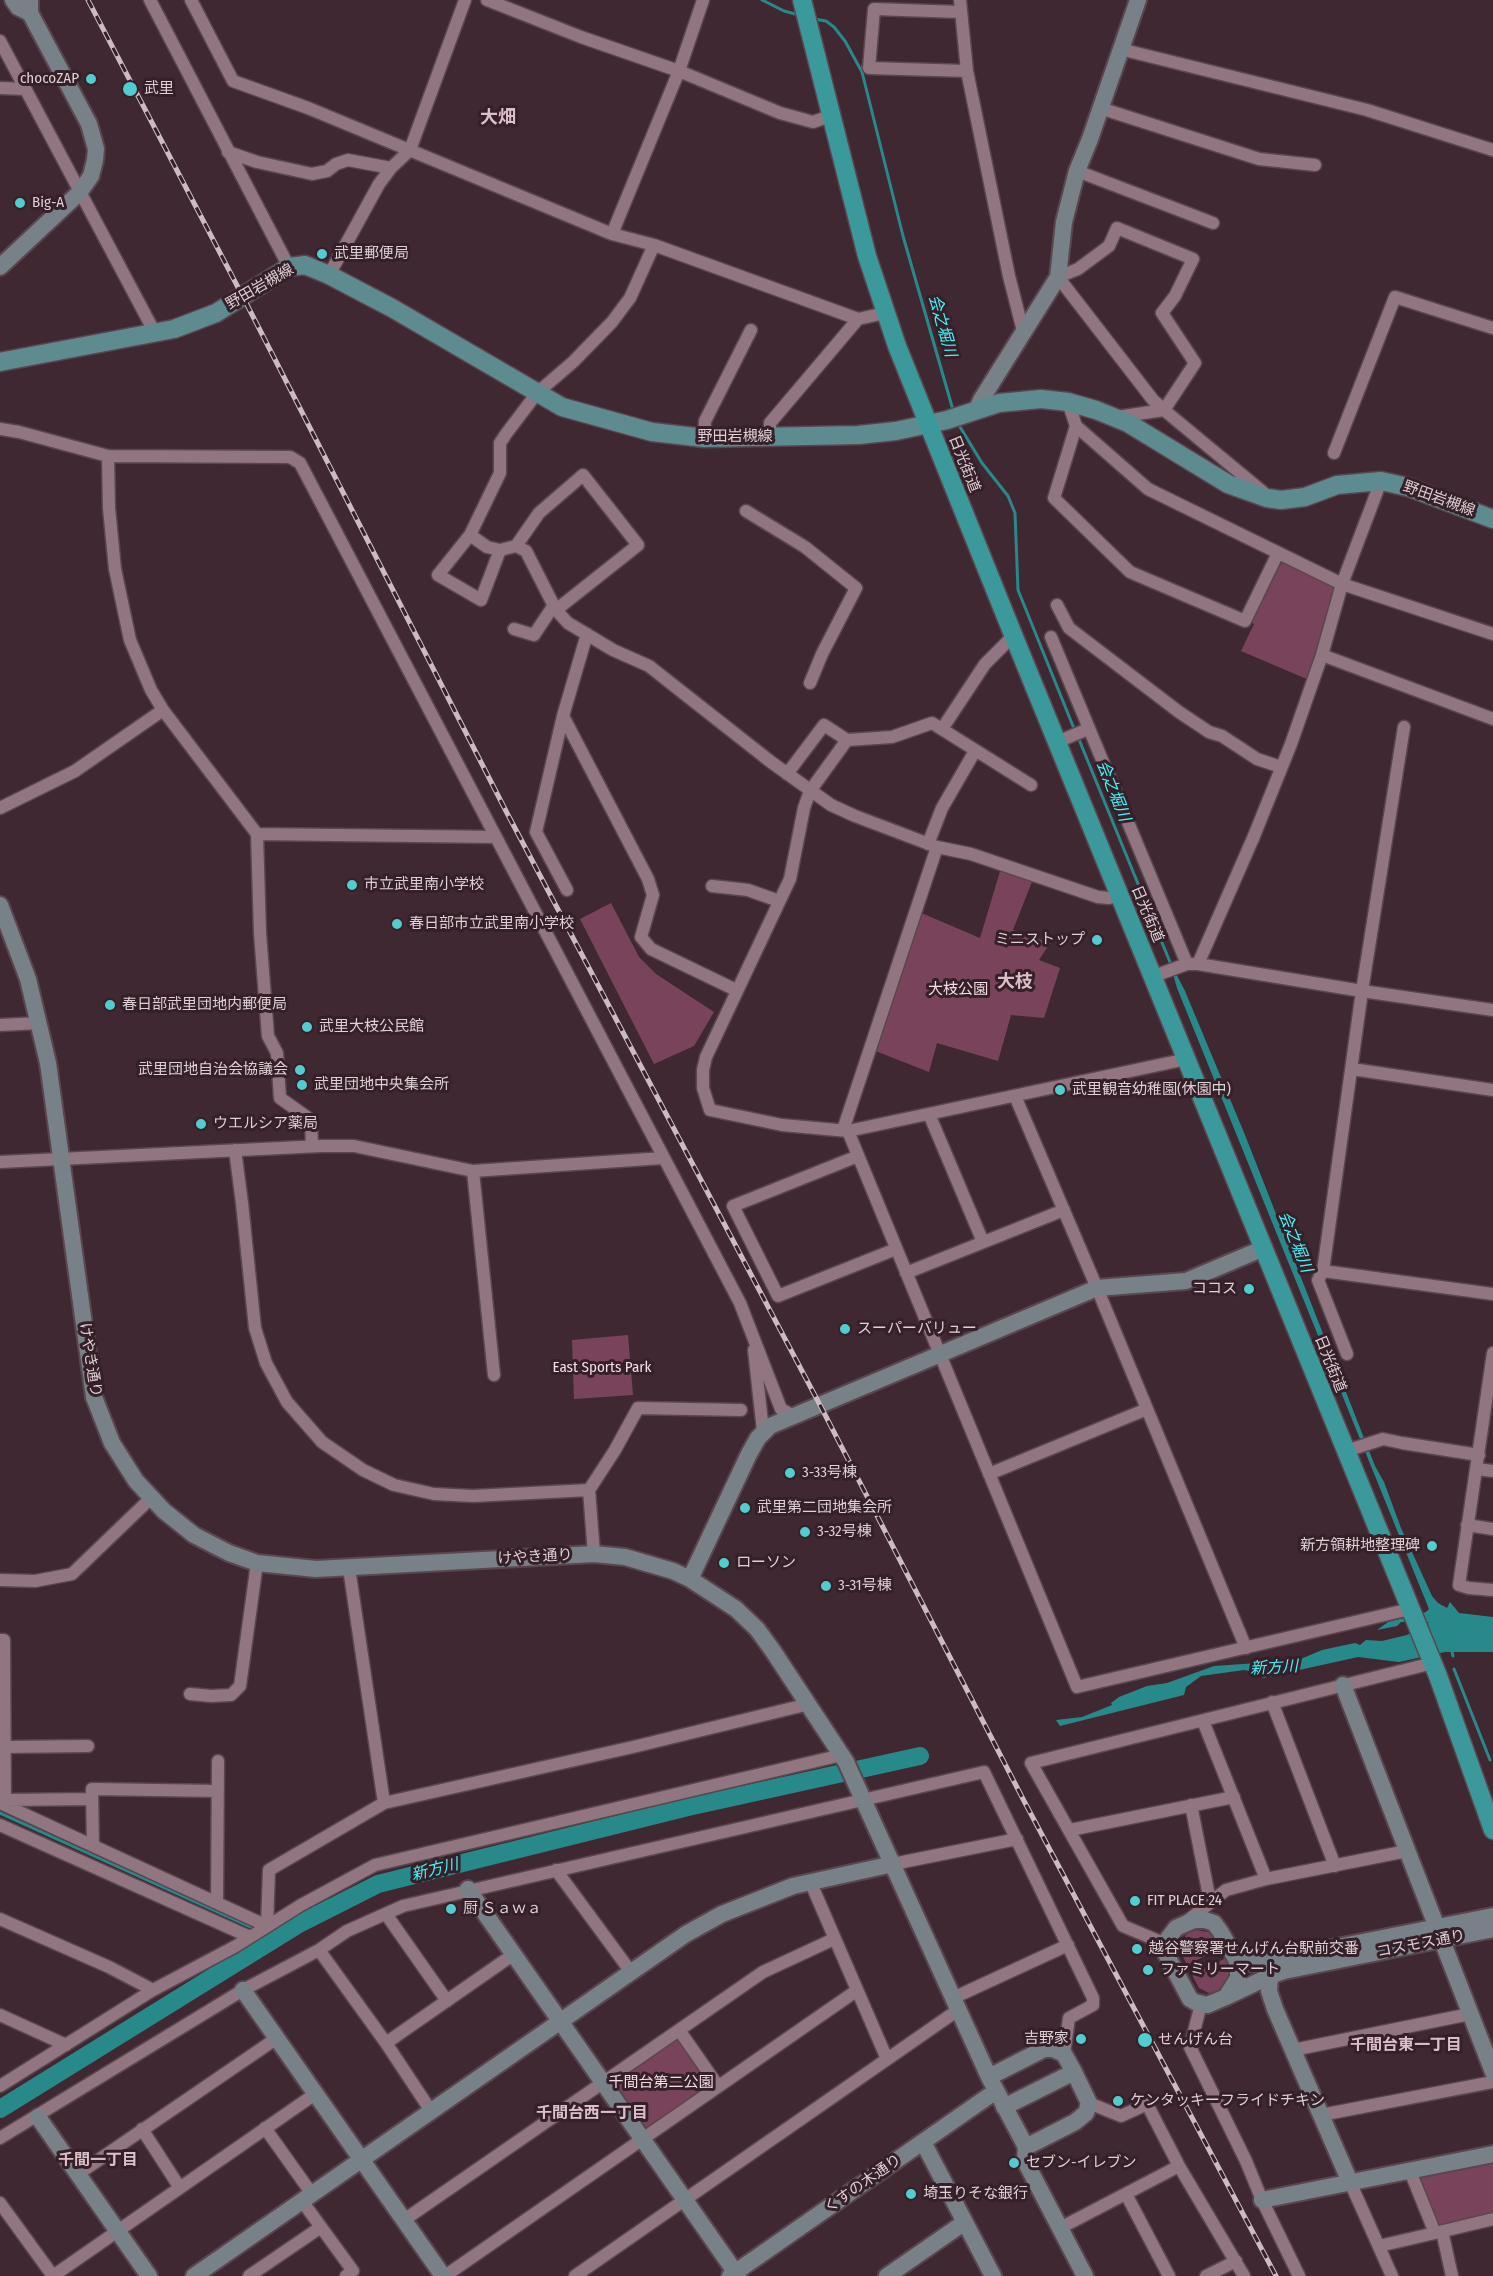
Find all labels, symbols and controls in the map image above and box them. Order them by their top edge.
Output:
place label: chocoZAP [20,70,79,88]
marker: chocoZAP [84,72,98,86]
marker: 武里 [121,80,139,98]
place label: 武里 [144,80,174,98]
district label: 大畑 [480,107,516,129]
place label: Big-A [32,194,64,212]
marker: Big-A [13,196,27,210]
place label: 武里郵便局 [334,245,409,263]
marker: 武里郵便局 [315,247,329,261]
street label: 野田岩槻線 [223,260,297,314]
water label: 会之堀川 [924,293,960,359]
street label: 野田岩槻線 [698,428,772,446]
street label: 日光街道 [944,433,984,495]
street label: 野田岩槻線 [1401,478,1477,520]
water label: 会之堀川 [1092,758,1134,824]
place label: 市立武里南小学校 [364,876,484,894]
marker: 市立武里南小学校 [345,878,359,892]
street label: 日光街道 [1127,883,1167,945]
place label: 春日部市立武里南小学校 [409,915,574,933]
marker: 春日部市立武里南小学校 [390,917,404,931]
place label: ミニストップ [995,931,1085,949]
marker: ミニストップ [1090,933,1104,947]
district label: 大枝 [997,971,1033,993]
park label: 大枝公園 [928,981,988,999]
place label: 春日部武里団地内郵便局 [122,996,287,1014]
marker: 春日部武里団地内郵便局 [103,998,117,1012]
place label: 武里大枝公民館 [319,1018,424,1036]
marker: 武里大枝公民館 [300,1020,314,1034]
place label: 武里団地自治会協議会 [138,1061,288,1079]
marker: 武里団地自治会協議会 [293,1063,307,1077]
place label: 武里団地中央集会所 [314,1076,449,1094]
marker: 武里団地中央集会所 [295,1078,309,1092]
place label: 武里観音幼稚園(休園中) [1072,1081,1231,1099]
marker: 武里観音幼稚園(休園中) [1053,1083,1067,1097]
place label: ウエルシア薬局 [213,1115,318,1133]
marker: ウエルシア薬局 [194,1117,208,1131]
water label: 会之堀川 [1274,1209,1316,1275]
place label: ココス [1192,1280,1237,1298]
marker: ココス [1242,1282,1256,1296]
place label: スーパーバリュー [857,1320,977,1338]
street label: けやき通り [75,1322,105,1398]
marker: スーパーバリュー [838,1322,852,1336]
street label: 日光街道 [1310,1333,1350,1395]
park label: East Sports Park [553,1359,651,1377]
place label: 3-33号棟 [802,1464,857,1482]
marker: 3-33号棟 [783,1466,797,1480]
place label: 武里第二団地集会所 [757,1499,892,1517]
marker: 武里第二団地集会所 [738,1501,752,1515]
place label: 3-32号棟 [817,1523,872,1541]
marker: 3-32号棟 [798,1525,812,1539]
place label: 新方領耕地整理碑 [1300,1537,1420,1555]
marker: 新方領耕地整理碑 [1425,1539,1439,1553]
street label: けやき通り [497,1546,573,1568]
place label: ローソン [736,1554,796,1572]
marker: ローソン [717,1556,731,1570]
place label: 3-31号棟 [838,1577,892,1595]
marker: 3-31号棟 [819,1579,833,1593]
water label: 新方川 [1250,1657,1298,1679]
water label: 新方川 [409,1855,461,1885]
place label: FIT PLACE 24 [1147,1892,1222,1910]
marker: FIT PLACE 24 [1128,1894,1142,1908]
place label: 厨 Ｓａｗａ [463,1900,542,1918]
marker: 厨 Ｓａｗａ [444,1902,458,1916]
street label: コスモス通り [1375,1927,1467,1961]
place label: 越谷警察署せんげん台駅前交番 [1149,1940,1359,1958]
marker: 越谷警察署せんげん台駅前交番 [1130,1942,1144,1956]
place label: ファミリーマート [1160,1961,1280,1979]
marker: ファミリーマート [1141,1963,1155,1977]
place label: 吉野家 [1024,2030,1069,2048]
marker: せんげん台 [1136,2031,1154,2049]
place label: せんげん台 [1158,2031,1233,2049]
marker: 吉野家 [1074,2032,1088,2046]
district label: 千間台東一丁目 [1350,2036,1462,2056]
park label: 千間台第二公園 [609,2074,713,2092]
place label: ケンタッキーフライドチキン [1130,2092,1325,2110]
marker: ケンタッキーフライドチキン [1111,2094,1125,2108]
district label: 千間台西一丁目 [536,2104,648,2124]
district label: 千間一丁目 [58,2151,138,2171]
street label: くすの木通り [821,2151,905,2217]
place label: セブン-イレブン [1026,2154,1137,2172]
marker: セブン-イレブン [1007,2156,1021,2170]
place label: 埼玉りそな銀行 [923,2185,1028,2203]
marker: 埼玉りそな銀行 [904,2187,918,2201]

